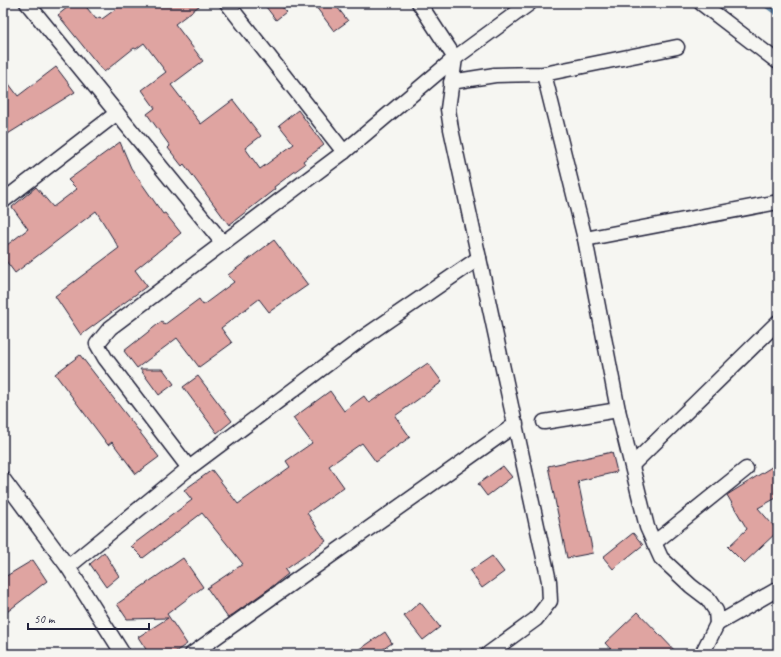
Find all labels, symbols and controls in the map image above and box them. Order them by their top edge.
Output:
scale bar [28,605,149,631]
text: 50 m [34,611,56,627]

